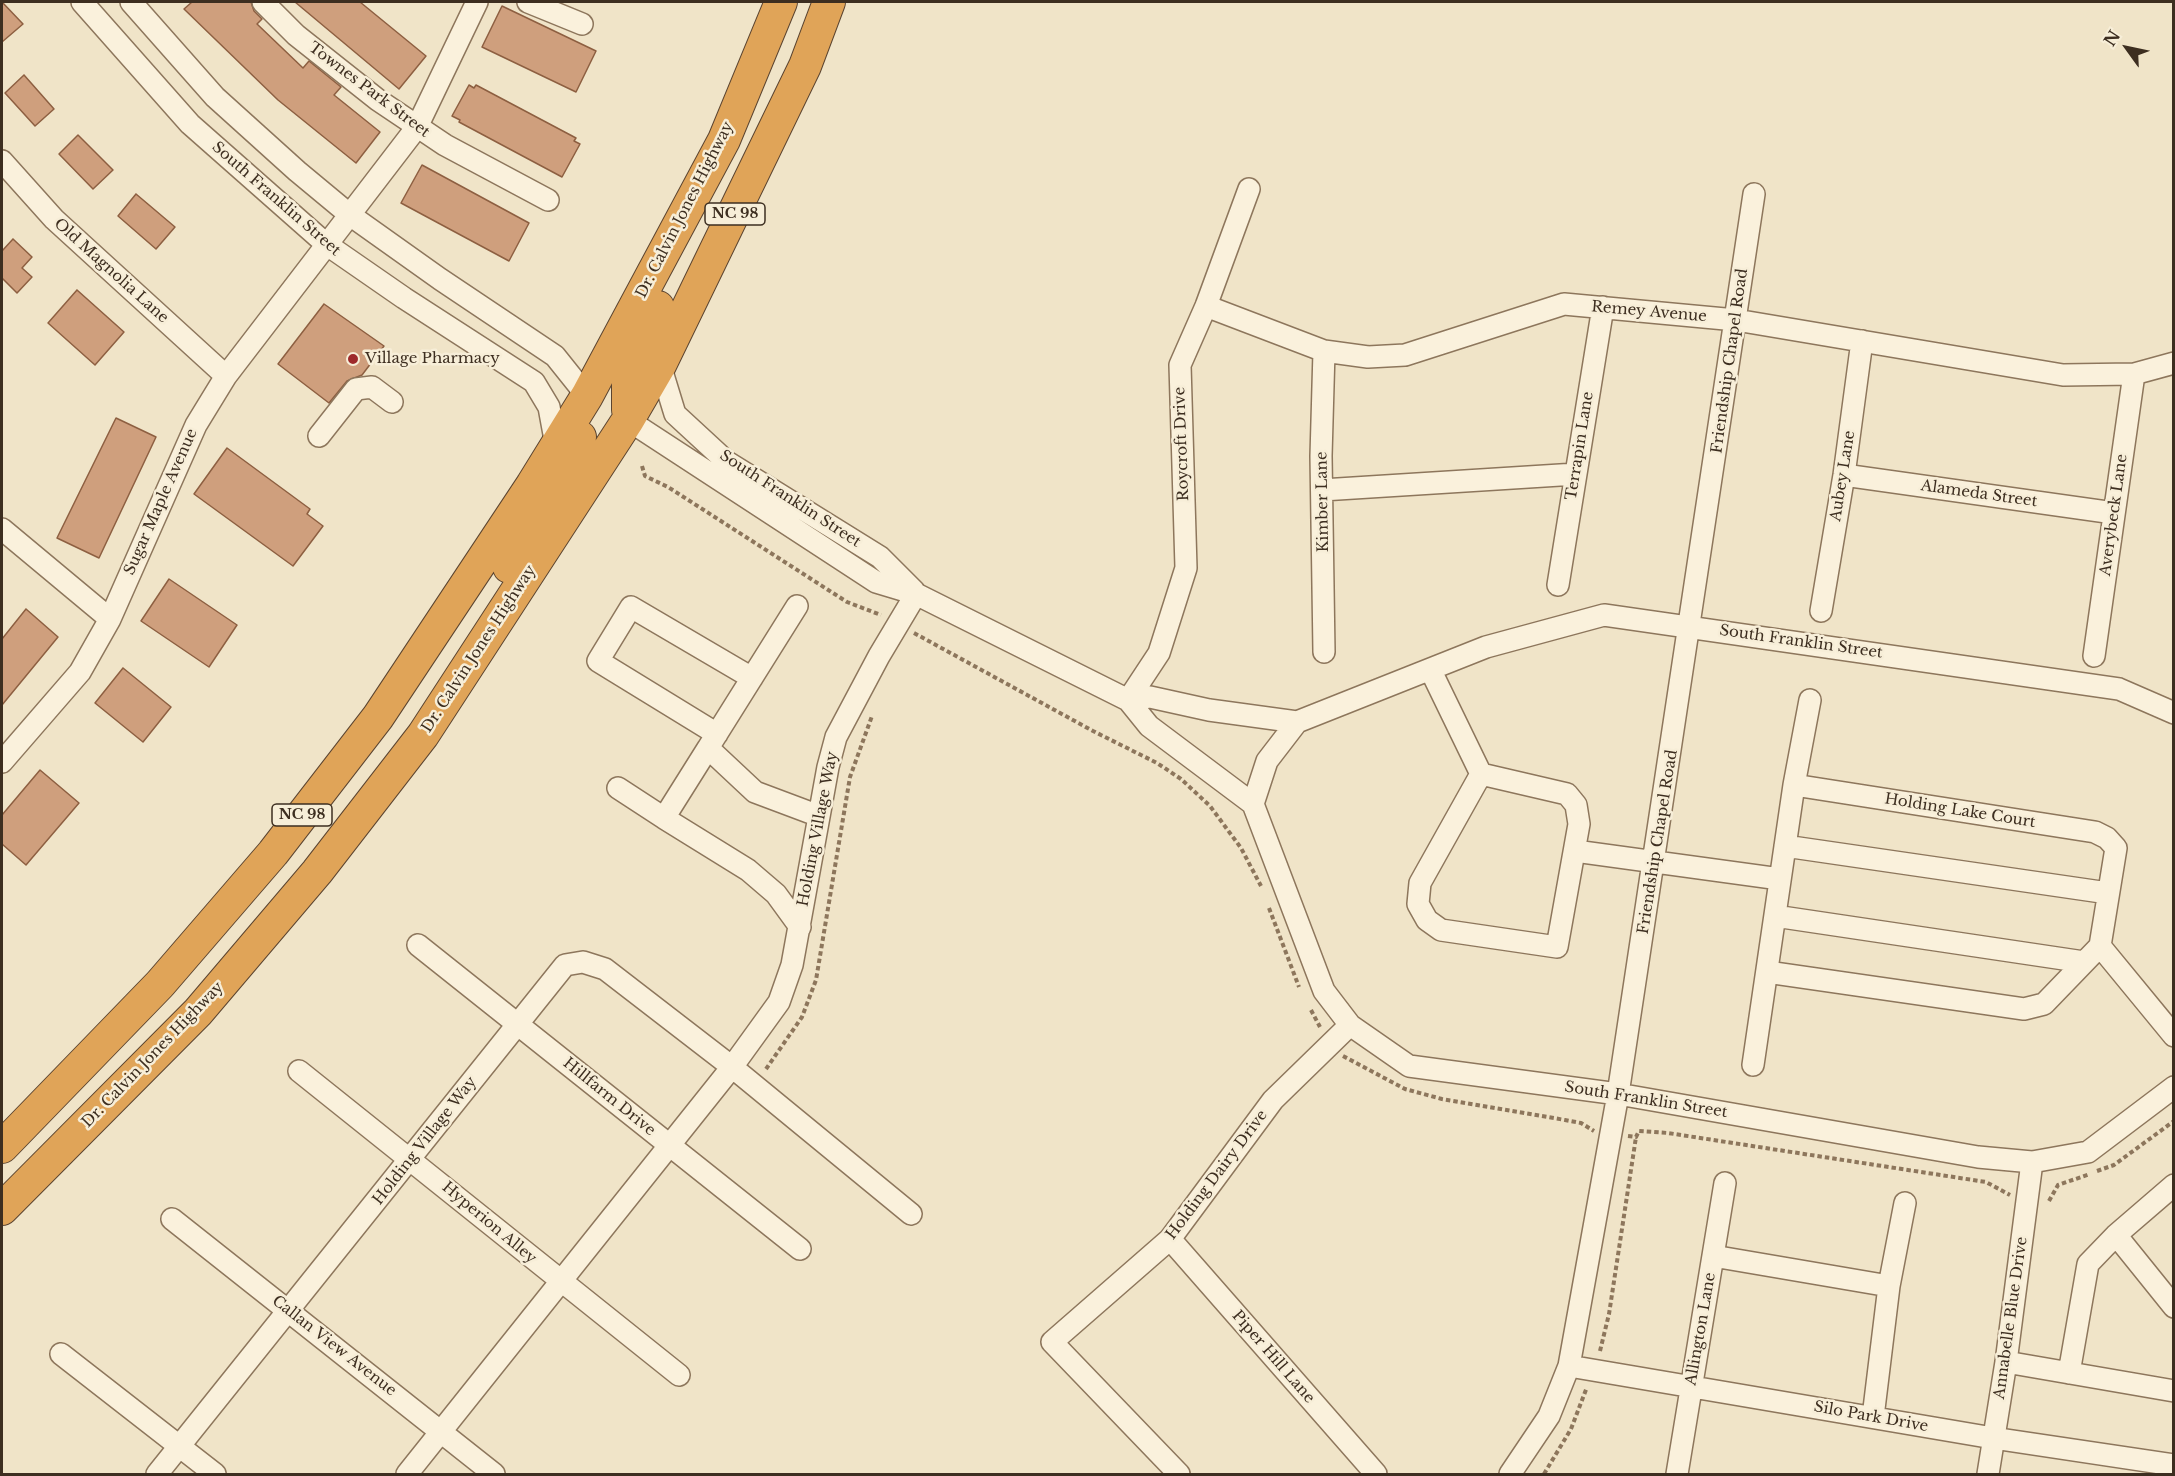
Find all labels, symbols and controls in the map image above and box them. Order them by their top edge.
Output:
north arrow [2097,18,2157,78]
text: N [2099,26,2124,50]
street label: Townes Park Street [305,39,433,141]
street label: Dr. Calvin Jones Highway [633,119,737,301]
street label: South Franklin Street [208,138,344,260]
road number: NC 98 [705,203,765,225]
street label: Old Magnolia Lane [50,215,172,327]
street label: Friendship Chapel Road [1708,267,1752,455]
street label: Remey Avenue [1591,298,1707,326]
place label: Village Pharmacy [365,350,500,368]
marker: Village Pharmacy [346,352,360,366]
street label: Roycroft Drive [1171,387,1193,501]
street label: Terrapin Lane [1563,390,1597,502]
street label: Sugar Maple Avenue [121,426,201,578]
street label: Aubey Lane [1827,429,1859,523]
street label: South Franklin Street [716,447,864,551]
street label: Kimber Lane [1313,451,1333,553]
street label: Averybeck Lane [2097,453,2131,577]
street label: Alameda Street [1920,477,2038,511]
street label: Dr. Calvin Jones Highway [418,562,540,736]
street label: South Franklin Street [1718,622,1884,662]
street label: Friendship Chapel Road [1635,748,1681,936]
street label: Holding Village Way [794,750,842,908]
street label: Holding Lake Court [1883,790,2037,832]
road number: NC 98 [272,804,332,826]
street label: Dr. Calvin Jones Highway [79,978,227,1132]
street label: Hillfarm Drive [559,1054,659,1140]
street label: Holding Village Way [369,1073,481,1209]
street label: South Franklin Street [1563,1078,1729,1122]
street label: Holding Dairy Drive [1162,1107,1272,1243]
street label: Hyperion Alley [438,1178,540,1268]
street label: Annabelle Blue Drive [1991,1236,2031,1400]
street label: Allington Lane [1682,1271,1720,1387]
street label: Callan View Avenue [268,1292,400,1400]
street label: Piper Hill Lane [1228,1307,1318,1407]
street label: Silo Park Drive [1812,1398,1930,1436]

